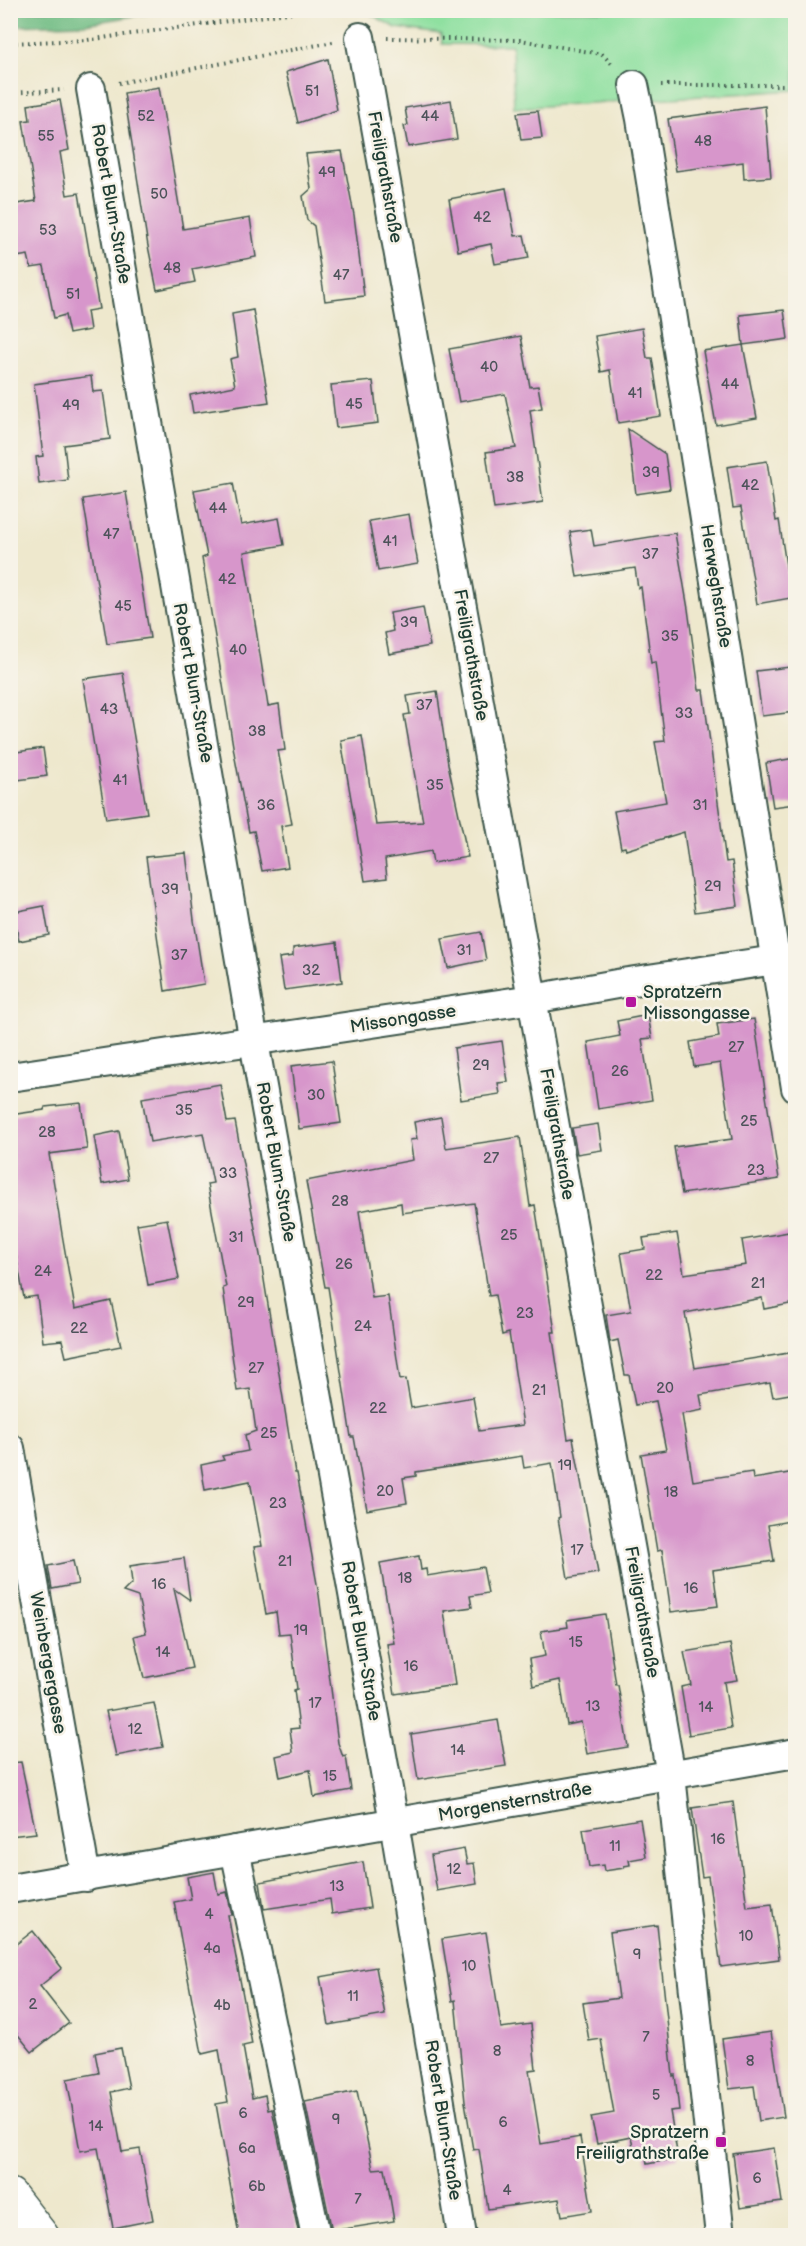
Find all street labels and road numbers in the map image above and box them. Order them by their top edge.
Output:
street label: Freiligrathstraße [363,109,407,245]
street label: Robert Blum-Straße [87,122,135,286]
street label: Herweghstraße [696,523,736,650]
street label: Freiligrathstraße [449,587,493,723]
street label: Robert Blum-Straße [169,601,217,765]
street label: Missongasse [348,1000,458,1038]
street label: Freiligrathstraße [535,1066,579,1202]
street label: Robert Blum-Straße [252,1080,300,1244]
street label: Freiligrathstraße [620,1544,664,1680]
street label: Robert Blum-Straße [337,1559,385,1723]
street label: Weinbergergasse [25,1590,71,1736]
street label: Morgensternstraße [436,1778,594,1826]
street label: Robert Blum-Straße [420,2038,466,2202]

